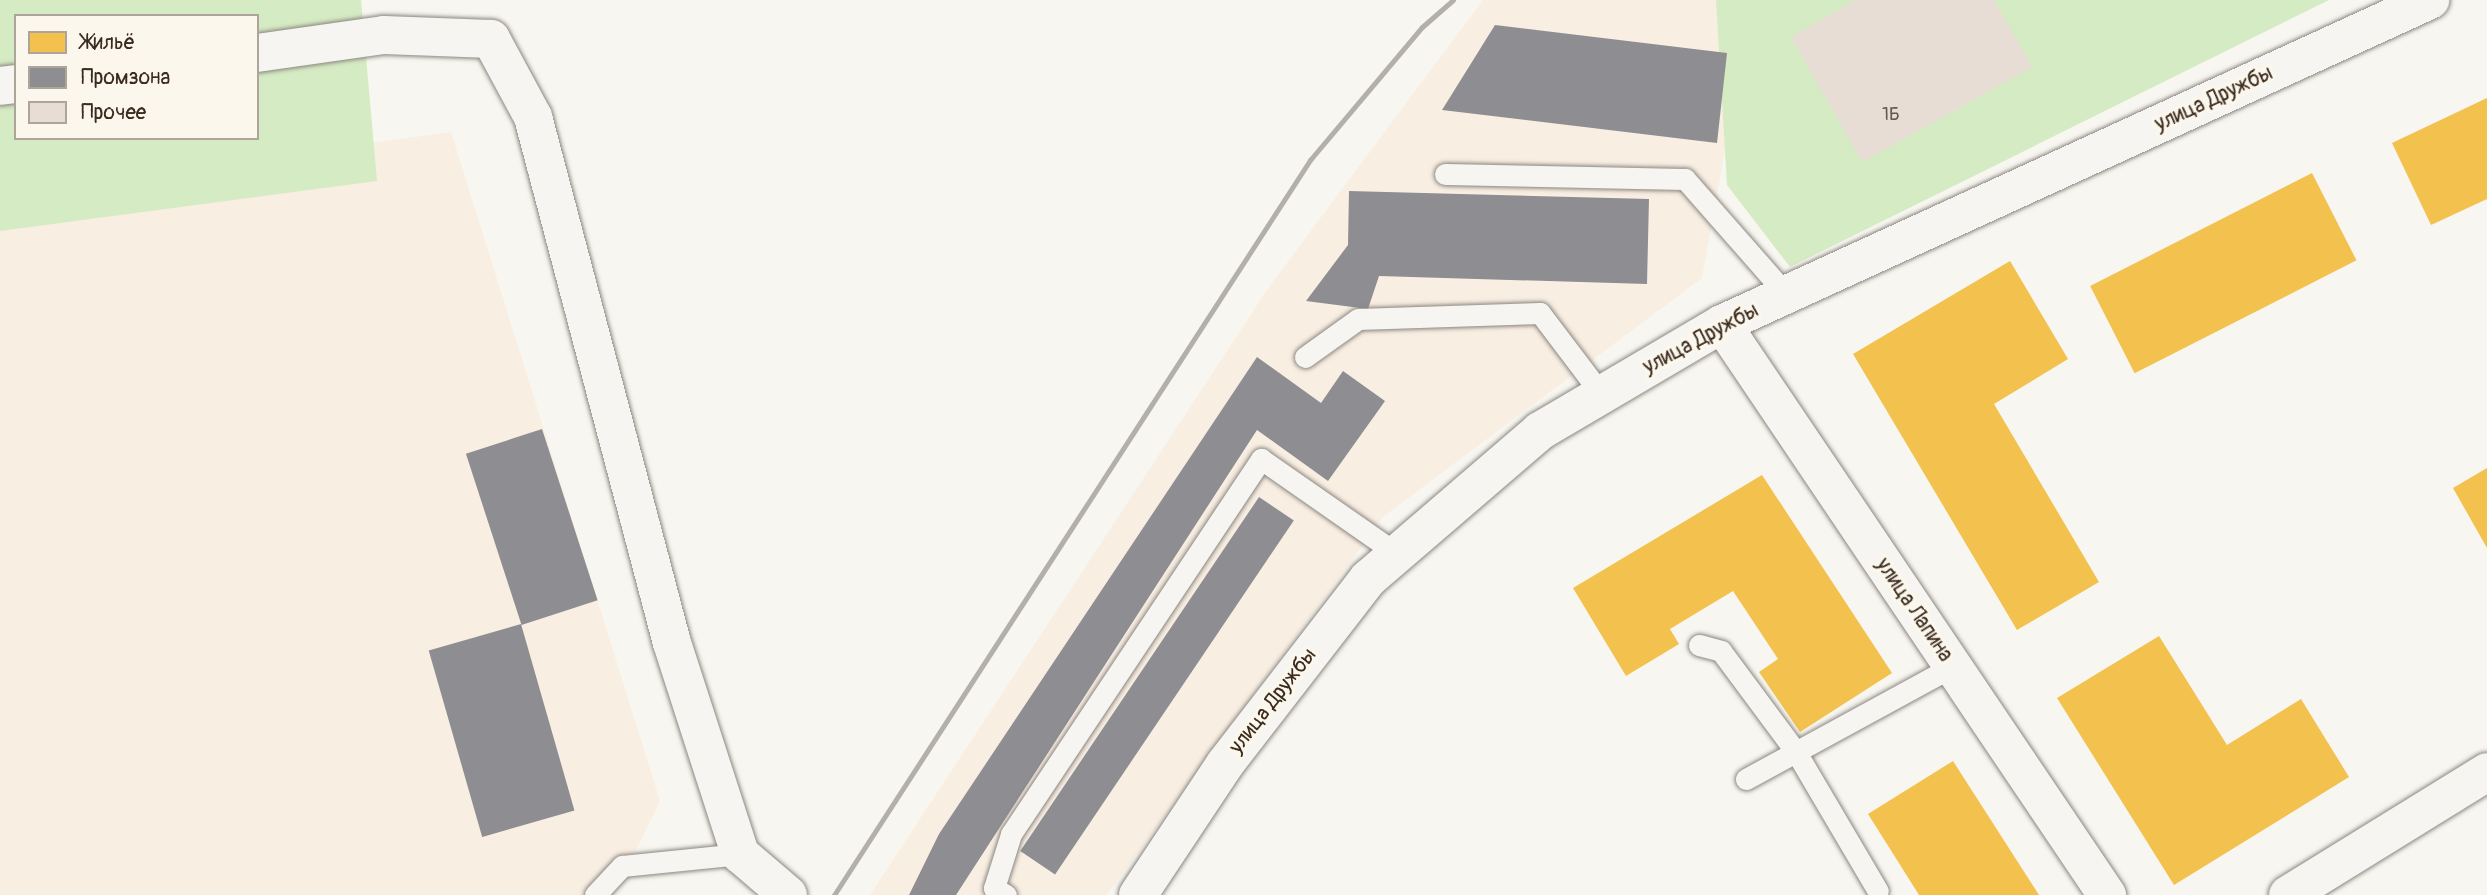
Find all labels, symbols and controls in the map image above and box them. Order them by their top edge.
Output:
legend [14,14,259,140]
text: Жильё [81,29,135,56]
street label: улица Дружбы [2151,61,2277,137]
text: Промзона [81,64,170,91]
text: Прочее [81,99,146,126]
house number: 1Б [1882,104,1900,126]
street label: улица Дружбы [1639,298,1763,380]
street label: улица Лапина [1870,553,1958,667]
street label: улица Дружбы [1224,643,1322,759]

